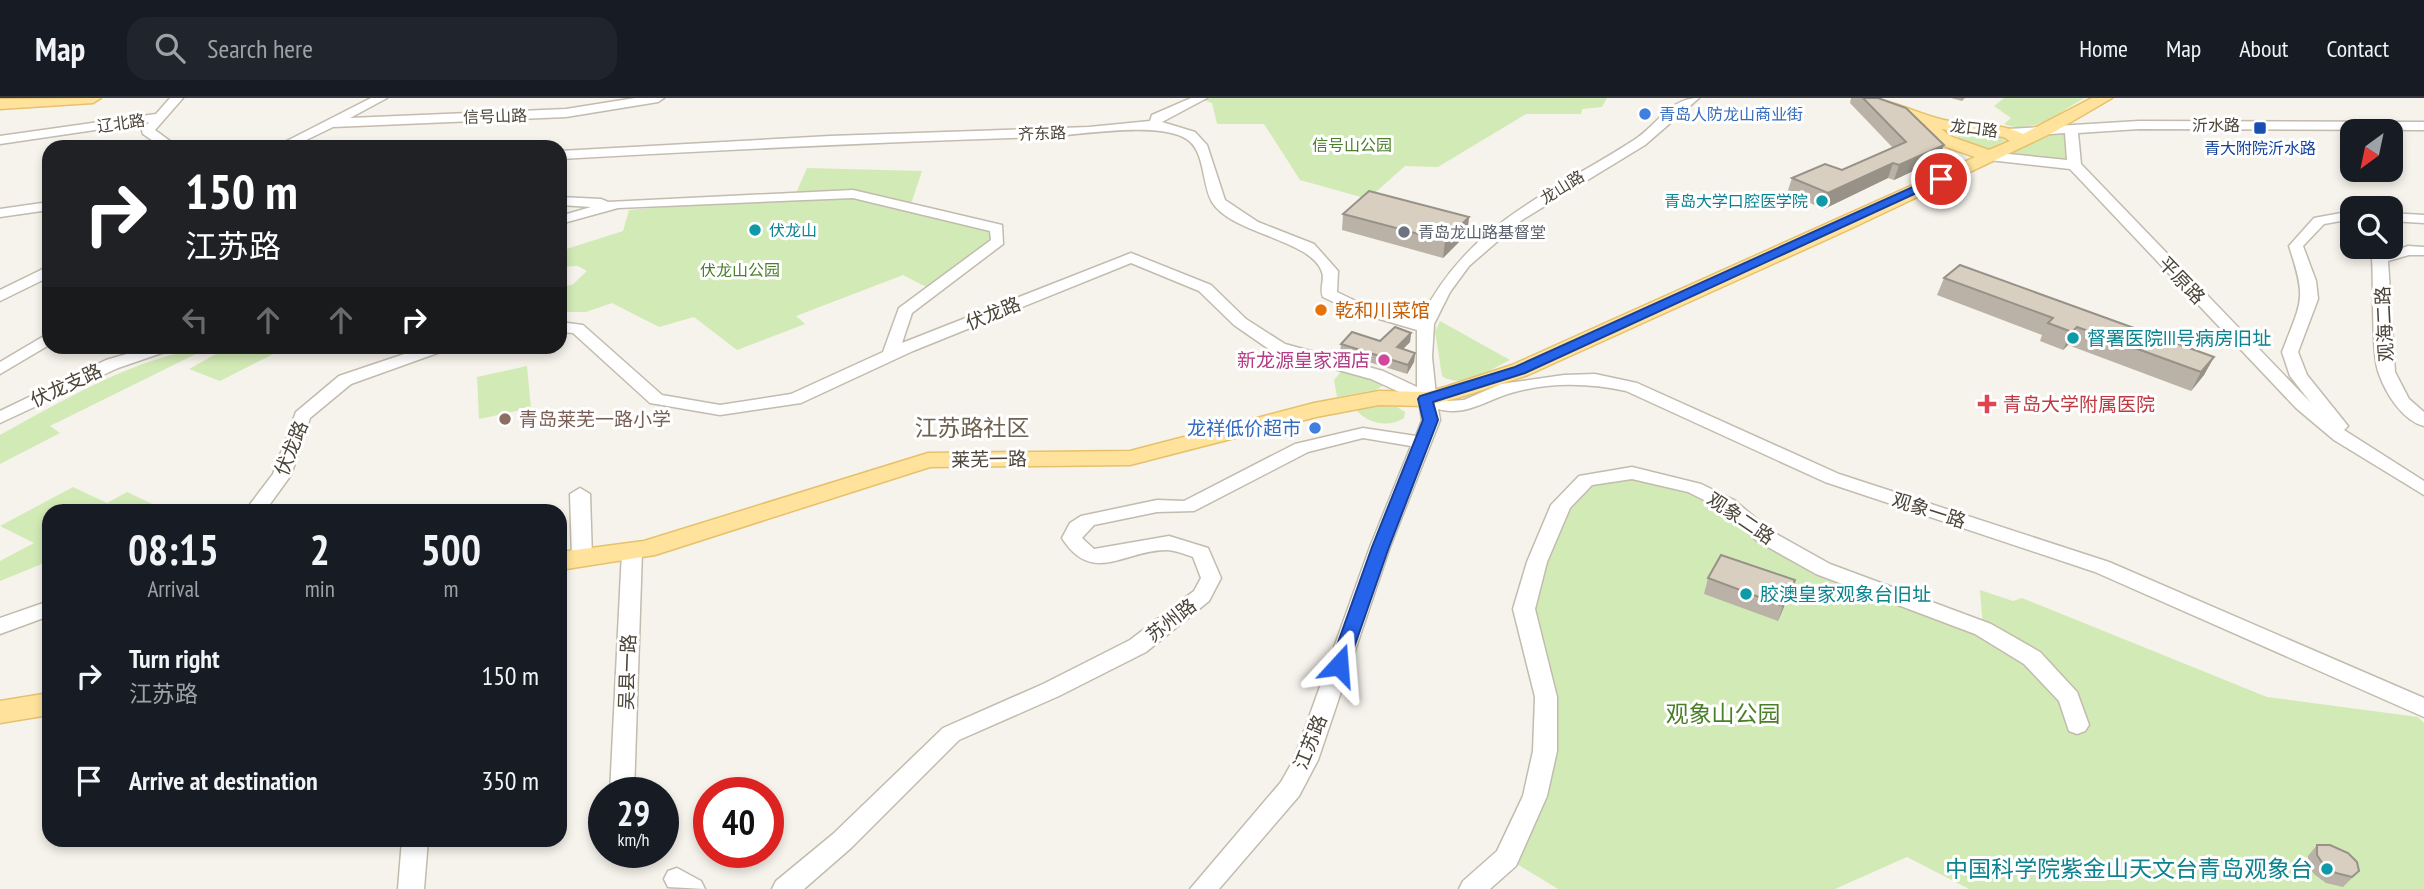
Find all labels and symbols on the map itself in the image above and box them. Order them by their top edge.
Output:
place label: 青岛人防龙山商业街 [1659,104,1803,124]
street label: 信号山路 [463,105,527,127]
marker: 青岛人防龙山商业街 [1637,106,1653,122]
street label: 辽北路 [96,110,146,136]
street label: 龙口路 [1949,115,1999,141]
street label: 沂水路 [2192,115,2240,135]
north arrow [2340,119,2403,182]
marker: 青大附院沂水路 [2252,120,2268,136]
street label: 齐东路 [1018,122,1066,144]
park label: 信号山公园 [1312,135,1392,155]
place label: 青大附院沂水路 [2204,138,2316,158]
pin [1911,149,1971,209]
street label: 龙山路 [1536,166,1588,208]
place label: 青岛大学口腔医学院 [1664,191,1808,211]
marker: 青岛大学口腔医学院 [1814,193,1830,209]
place label: 伏龙山 [769,220,817,240]
marker: 伏龙山 [747,222,763,238]
place label: 青岛龙山路基督堂 [1418,222,1546,242]
marker: 青岛龙山路基督堂 [1396,224,1412,240]
street label: 平原路 [2154,251,2210,309]
park label: 伏龙山公园 [700,260,780,280]
street label: 观海二路 [2370,285,2398,363]
street label: 伏龙路 [962,291,1024,335]
place label: 乾和川菜馆 [1335,298,1430,322]
marker: 乾和川菜馆 [1313,302,1329,318]
place label: 督署医院III号病房旧址 [2087,326,2271,350]
marker: 督署医院III号病房旧址 [2065,330,2081,346]
place label: 新龙源皇家酒店 [1237,348,1370,372]
marker: 新龙源皇家酒店 [1376,352,1392,368]
street label: 伏龙支路 [26,358,106,412]
place label: 青岛大学附属医院 [2003,392,2155,416]
marker: 青岛大学附属医院 [1977,394,1997,414]
place label: 青岛莱芜一路小学 [519,407,671,431]
marker: 青岛莱芜一路小学 [497,411,513,427]
district label: 江苏路社区 [915,413,1030,442]
place label: 龙祥低价超市 [1187,416,1301,440]
street label: 伏龙路 [269,417,313,479]
marker: 龙祥低价超市 [1307,420,1323,436]
street label: 莱芜一路 [951,446,1027,472]
street label: 观象二路 [1703,487,1779,549]
street label: 观象一路 [1889,487,1969,533]
place label: 胶澳皇家观象台旧址 [1760,582,1931,606]
marker: 胶澳皇家观象台旧址 [1738,586,1754,602]
street label: 苏州路 [1141,593,1201,647]
position arrow [1302,628,1376,702]
street label: 吴县一路 [614,634,640,710]
park label: 观象山公园 [1666,699,1781,728]
street label: 江苏路 [1288,711,1332,773]
speed limit sign: 40 [693,777,784,868]
place label: 中国科学院紫金山天文台青岛观象台 [1945,854,2313,883]
marker: 中国科学院紫金山天文台青岛观象台 [2319,861,2335,877]

